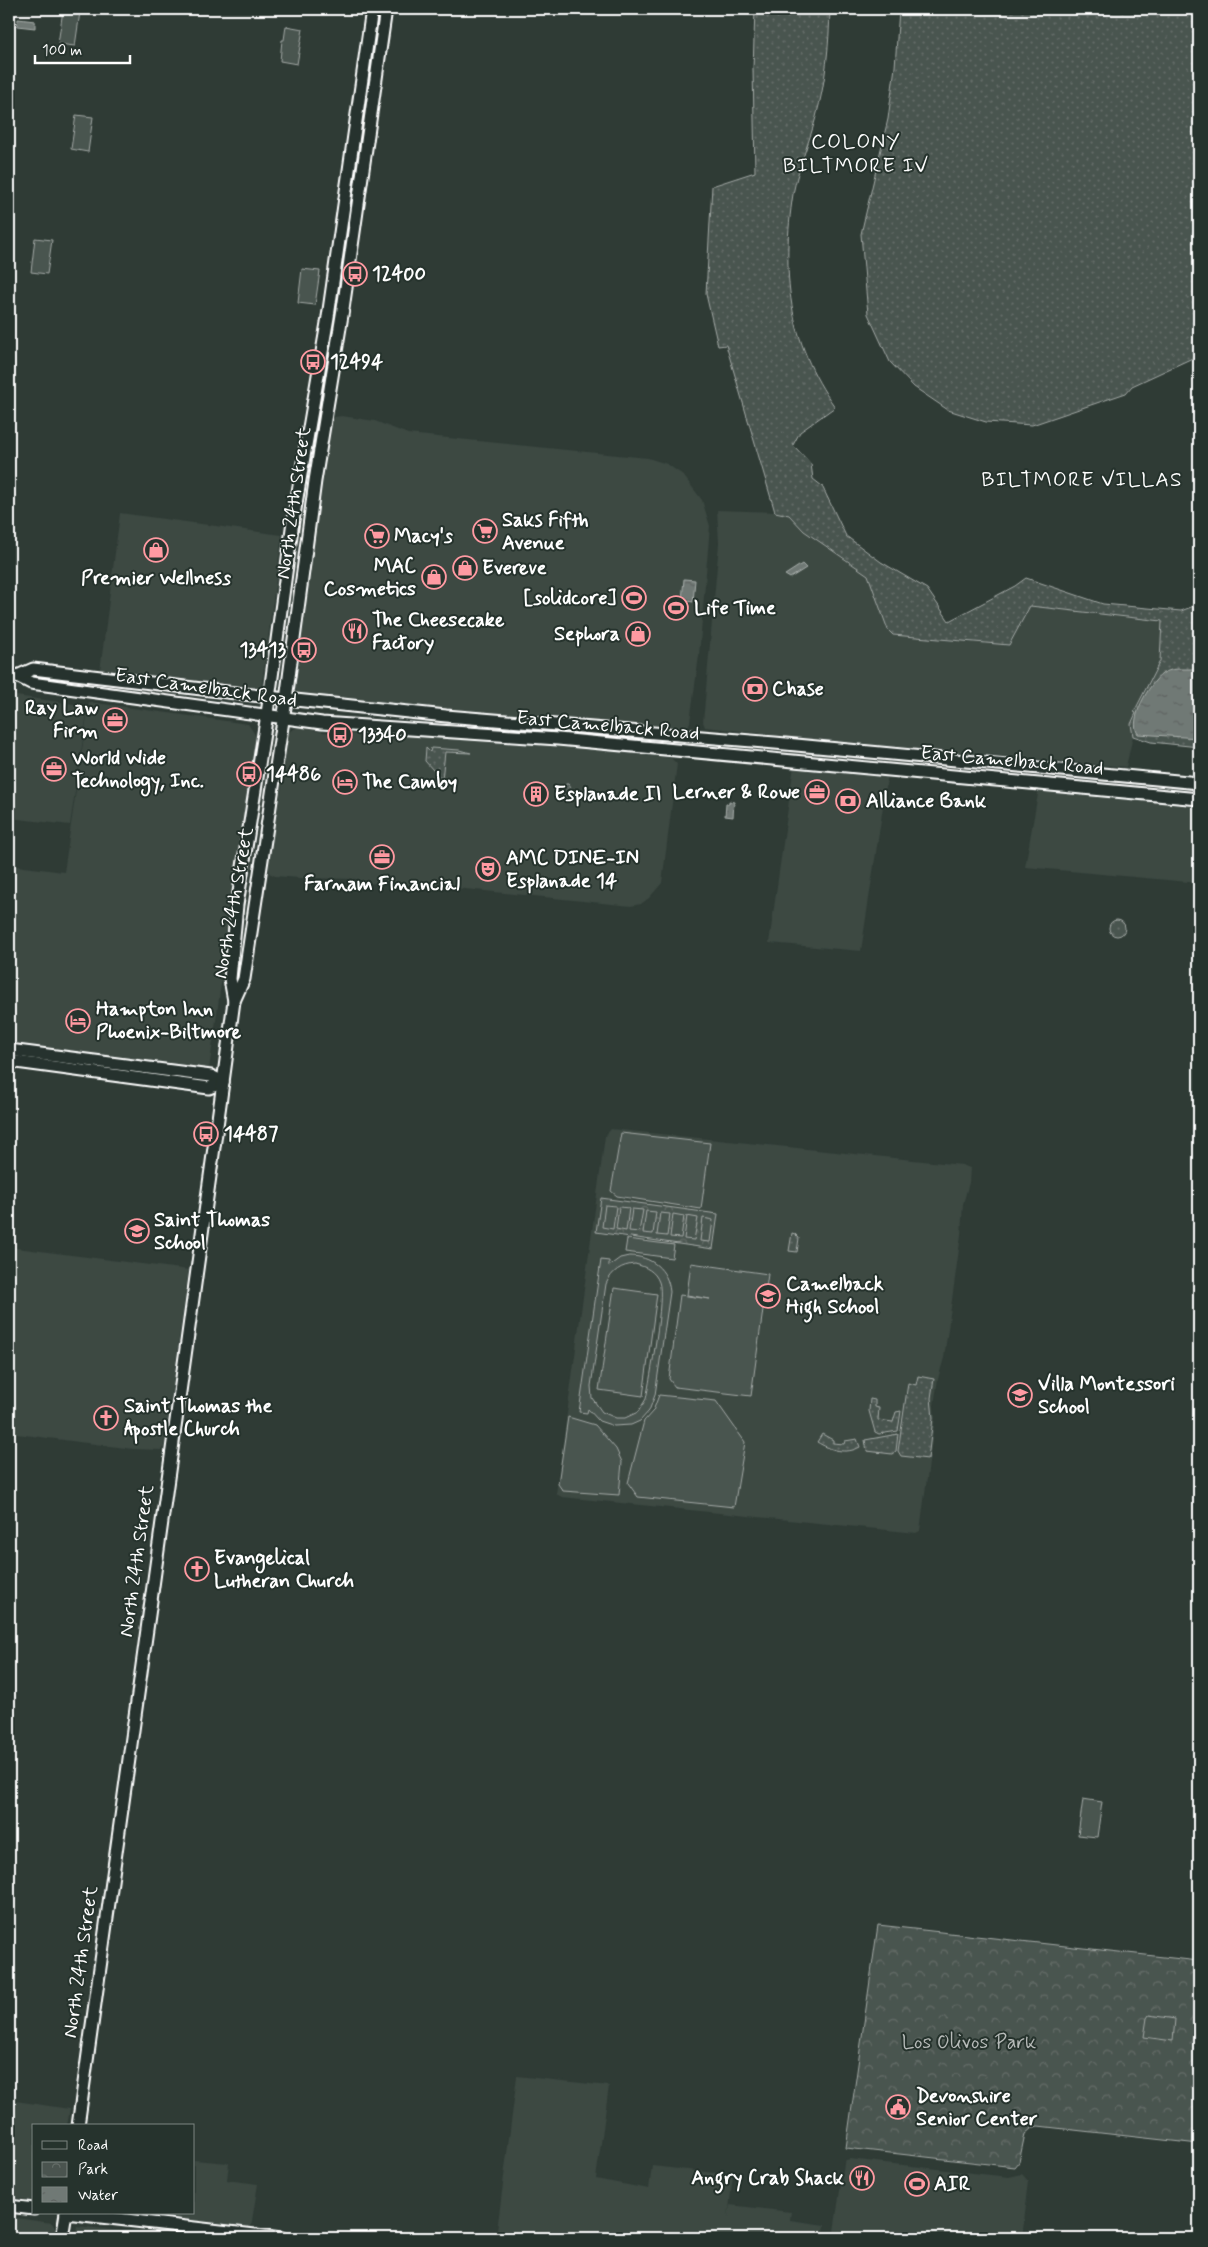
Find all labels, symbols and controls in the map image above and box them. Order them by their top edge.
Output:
scale bar [35,32,130,64]
text: 100 m [42,41,82,61]
district label: COLONY BILTMORE IV [783,128,929,180]
bus stop icon: 12400 [342,261,368,287]
place label: 12400 [372,261,426,288]
bus stop icon: 12494 [300,349,326,375]
place label: 12494 [330,349,384,376]
street label: North 24th Street [270,425,318,581]
district label: BILTMORE VILLAS [981,466,1183,494]
place label: Saks Fifth Avenue [502,507,589,557]
supermarket icon: Saks Fifth Avenue [472,518,498,544]
supermarket icon: Macy's [364,523,390,549]
place label: Macy's [394,523,453,550]
shop icon: Premier Wellness [143,537,169,563]
place label: MAC Cosmetics [324,553,416,603]
shop icon: Evereve [452,555,478,581]
place label: Evereve [482,555,547,582]
shop icon: MAC Cosmetics [421,564,447,590]
place label: Premier Wellness [81,565,231,592]
place label: [solidcore] [524,585,616,612]
sports icon: [solidcore] [621,585,647,611]
sports icon: Life Time [663,595,689,621]
place label: Life Time [694,595,776,622]
place label: The Cheesecake Factory [372,607,505,657]
restaurant icon: The Cheesecake Factory [342,618,368,644]
place label: Sephora [554,621,620,648]
shop icon: Sephora [625,621,651,647]
place label: 13413 [239,637,287,664]
bus stop icon: 13413 [291,637,317,663]
street label: East Camelback Road [113,662,299,714]
bank icon: Chase [742,676,768,702]
place label: Chase [772,676,824,703]
place label: Ray Law Firm [25,695,98,745]
street label: East Camelback Road [515,705,701,747]
office icon: Ray Law Firm [102,707,128,733]
bus stop icon: 13340 [327,722,353,748]
place label: 13340 [358,722,407,749]
street label: East Camelback Road [919,740,1105,782]
place label: World Wide Technology, Inc. [71,745,204,797]
office icon: World Wide Technology, Inc. [41,756,67,782]
bus stop icon: 14486 [236,761,262,787]
place label: 14486 [266,761,321,788]
hotel icon: The Camby [332,769,358,795]
place label: The Camby [362,769,457,796]
place label: Lerner & Rowe [672,779,800,806]
office icon: Lerner & Rowe [804,779,830,805]
building icon: Esplanade II [523,781,549,807]
place label: Esplanade II [554,781,662,808]
bank icon: Alliance Bank [835,788,861,814]
place label: Alliance Bank [866,788,987,815]
street label: North 24th Street [207,825,261,981]
office icon: Farnam Financial [369,844,395,870]
place label: AMC DINE-IN Esplanade 14 [506,845,639,895]
theatre icon: AMC DINE-IN Esplanade 14 [475,856,501,882]
place label: Farnam Financial [304,871,460,898]
place label: Hampton Inn Phoenix-Biltmore [96,996,242,1046]
hotel icon: Hampton Inn Phoenix-Biltmore [65,1008,91,1034]
bus stop icon: 14487 [193,1121,219,1147]
place label: 14487 [224,1121,278,1148]
place label: Saint Thomas School [154,1207,270,1257]
school or university icon: Saint Thomas School [124,1218,150,1244]
place label: Camelback High School [786,1271,884,1323]
school or university icon: Camelback High School [755,1283,781,1309]
place label: Villa Montessori School [1038,1371,1175,1421]
school or university icon: Villa Montessori School [1007,1382,1033,1408]
place label: Saint Thomas the Apostle Church [124,1393,272,1444]
church icon: Saint Thomas the Apostle Church [93,1405,119,1431]
street label: North 24th Street [113,1483,161,1639]
place label: Evangelical Lutheran Church [214,1545,355,1595]
church icon: Evangelical Lutheran Church [184,1556,210,1582]
street label: North 24th Street [57,1884,105,2040]
park label: Los Olivos Park [902,2029,1036,2056]
place label: Devonshire Senior Center [916,2083,1038,2133]
public building icon: Devonshire Senior Center [885,2094,911,2120]
legend [32,2124,195,2214]
text: Road [78,2136,108,2156]
text: Park [78,2160,108,2180]
place label: Angry Crab Shack [691,2165,845,2194]
restaurant icon: Angry Crab Shack [849,2165,875,2191]
sports icon: AIR [904,2171,930,2197]
place label: AIR [934,2171,971,2198]
text: Water [78,2186,118,2206]

